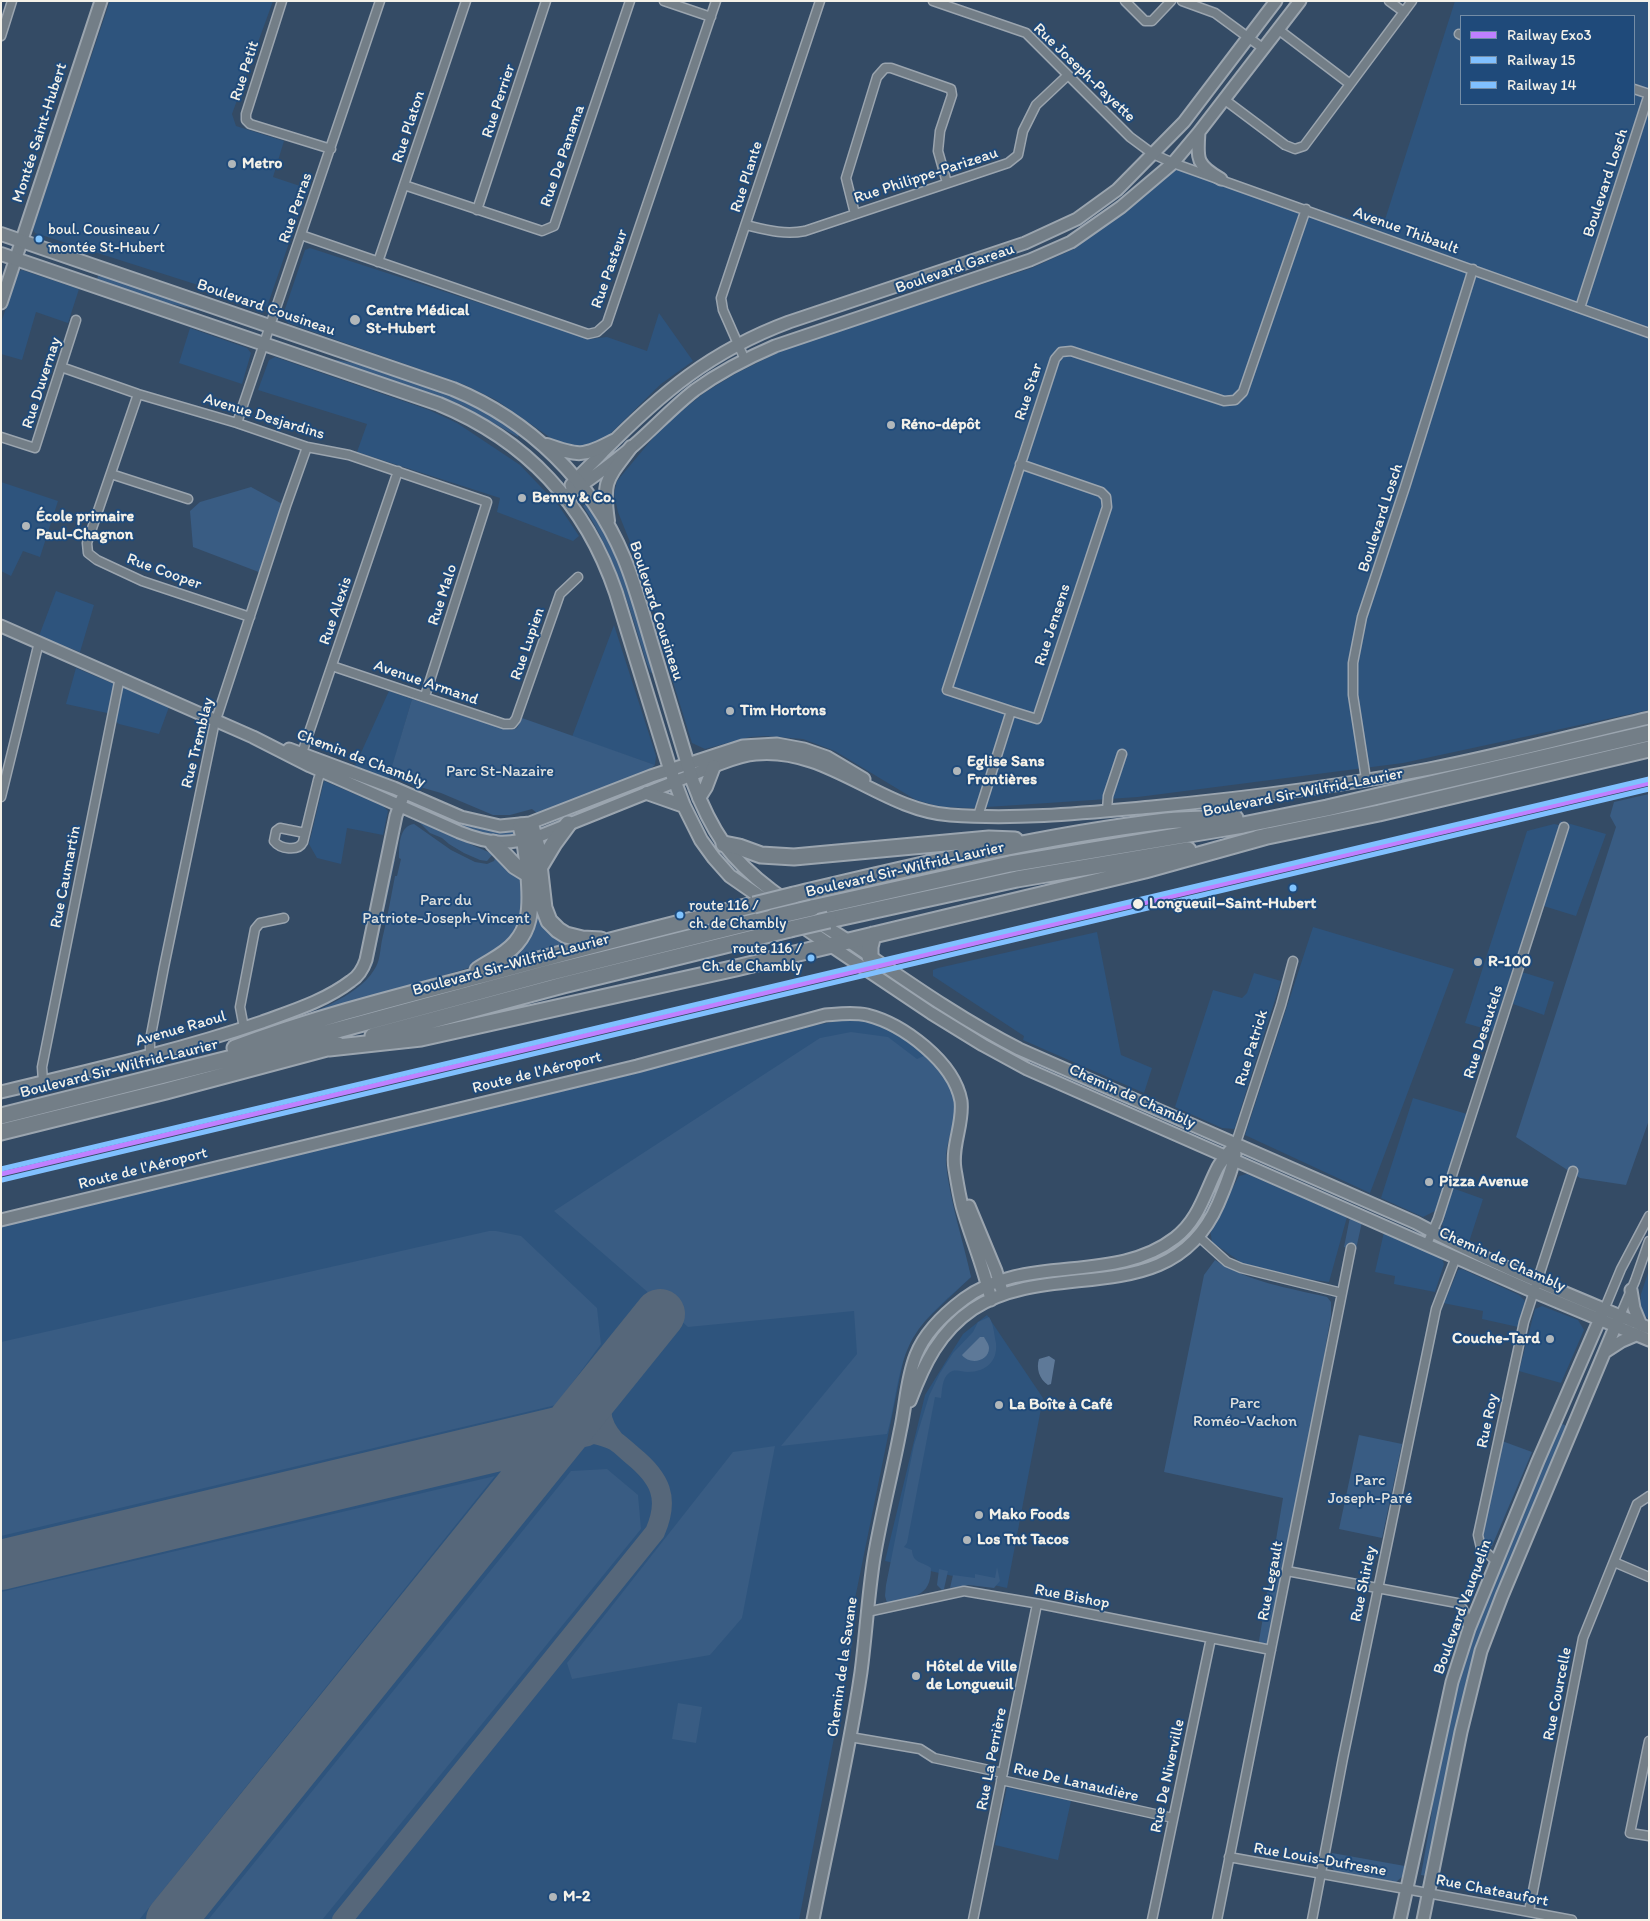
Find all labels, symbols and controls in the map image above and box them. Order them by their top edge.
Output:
legend [1460,15,1635,105]
street label: Rue Joseph-Payette [1029,19,1139,127]
text: Railway Exo3 [1507,26,1592,44]
street label: Rue Petit [226,39,264,103]
text: Railway 15 [1507,51,1575,69]
street label: Montée Saint-Hubert [8,61,72,205]
street label: Rue Perrier [478,62,520,140]
text: Railway 14 [1507,76,1576,94]
street label: Rue Platon [388,88,430,166]
street label: Rue De Panama [537,102,589,210]
street label: Boulevard Losch [1579,126,1633,240]
street label: Rue Plante [726,139,768,215]
street label: Rue Philippe-Parizeau [851,144,1001,208]
place label: Metro [242,154,282,174]
marker: Metro [226,158,238,170]
street label: Rue Perras [275,170,317,246]
street label: Avenue Thibault [1351,203,1461,259]
place label: boul. Cousineau / montée St-Hubert [48,221,165,256]
street label: Rue Pasteur [587,227,633,311]
marker: boul. Cousineau / montée St-Hubert [34,234,44,244]
street label: Boulevard Gareau [893,240,1017,298]
street label: Boulevard Cousineau [194,275,338,341]
place label: Centre Médical St-Hubert [366,301,469,339]
marker: Centre Médical St-Hubert [348,313,362,327]
street label: Rue Duvernay [18,335,66,431]
street label: Rue Star [1011,361,1047,423]
street label: Avenue Desjardins [201,389,327,445]
place label: Réno-dépôt [901,415,981,435]
marker: Réno-dépôt [885,419,897,431]
street label: Boulevard Losch [1354,461,1408,575]
place label: Benny & Co. [532,488,615,508]
marker: Benny & Co. [516,492,528,504]
place label: École primaire Paul-Chagnon [36,507,134,545]
marker: École primaire Paul-Chagnon [20,520,32,532]
street label: Boulevard Cousineau [624,539,688,683]
street label: Rue Cooper [124,550,204,594]
street label: Rue Malo [424,562,462,628]
street label: Rue Alexis [315,574,357,648]
street label: Rue Jensens [1031,582,1075,668]
street label: Rue Lupien [507,605,549,683]
street label: Avenue Armand [371,656,481,710]
street label: Rue Tremblay [177,696,219,790]
place label: Tim Hortons [740,701,826,721]
marker: Tim Hortons [724,705,736,717]
street label: Chemin de Chambly [294,726,428,792]
place label: Eglise Sans Frontières [967,752,1045,790]
park label: Parc St-Nazaire [446,762,554,782]
street label: Boulevard Sir-Wilfrid-Laurier [1201,764,1405,822]
marker: Eglise Sans Frontières [951,765,963,777]
street label: Rue Caumartin [47,824,85,930]
street label: Boulevard Sir-Wilfrid-Laurier [804,838,1006,902]
unlabelled marker [1288,883,1298,893]
park label: Parc du Patriote-Joseph-Vincent [362,891,530,929]
place label: Longueuil–Saint-Hubert [1149,894,1316,914]
place label: route 116 / ch. de Chambly [689,897,786,932]
marker: Longueuil–Saint-Hubert [1131,897,1145,911]
marker: route 116 / ch. de Chambly [675,910,685,920]
street label: Boulevard Sir-Wilfrid-Laurier [410,929,612,1001]
place label: route 116 / Ch. de Chambly [702,940,802,975]
place label: R-100 [1488,952,1531,972]
marker: route 116 / Ch. de Chambly [806,953,816,963]
marker: R-100 [1472,956,1484,968]
street label: Rue Desautels [1460,983,1508,1081]
street label: Avenue Raoul [134,1007,228,1051]
street label: Rue Patrick [1231,1008,1273,1088]
street label: Boulevard Sir-Wilfrid-Laurier [18,1035,220,1103]
street label: Route de l'Aéroport [470,1048,604,1098]
street label: Chemin de Chambly [1066,1060,1198,1134]
street label: Route de l'Aéroport [76,1144,210,1194]
place label: Pizza Avenue [1439,1172,1528,1192]
marker: Pizza Avenue [1423,1176,1435,1188]
street label: Chemin de Chambly [1436,1223,1568,1297]
place label: Couche-Tard [1452,1329,1540,1349]
marker: Couche-Tard [1544,1333,1556,1345]
street label: Rue Roy [1473,1392,1503,1450]
park label: Parc Roméo-Vachon [1193,1394,1297,1432]
place label: La Boîte à Café [1009,1395,1113,1415]
marker: La Boîte à Café [993,1399,1005,1411]
park label: Parc Joseph-Paré [1328,1471,1412,1509]
place label: Mako Foods [989,1505,1070,1525]
marker: Mako Foods [973,1509,985,1521]
place label: Los Tnt Tacos [977,1530,1069,1550]
marker: Los Tnt Tacos [961,1534,973,1546]
street label: Boulevard Vauquelin [1430,1537,1496,1677]
street label: Rue Legault [1254,1539,1288,1623]
street label: Rue Shirley [1347,1544,1381,1624]
street label: Rue Bishop [1033,1580,1111,1614]
street label: Chemin de la Savane [824,1596,862,1738]
street label: Rue Courcelle [1540,1646,1576,1742]
place label: Hôtel de Ville de Longueuil [926,1657,1017,1695]
marker: Hôtel de Ville de Longueuil [910,1670,922,1682]
street label: Rue La Perrière [973,1706,1011,1812]
street label: Rue De Niverville [1147,1717,1189,1835]
street label: Rue De Lanaudière [1011,1759,1141,1807]
street label: Rue Louis-Dufresne [1252,1839,1388,1881]
street label: Rue Chateaufort [1434,1871,1550,1911]
place label: M-2 [563,1887,590,1907]
marker: M-2 [547,1891,559,1903]

